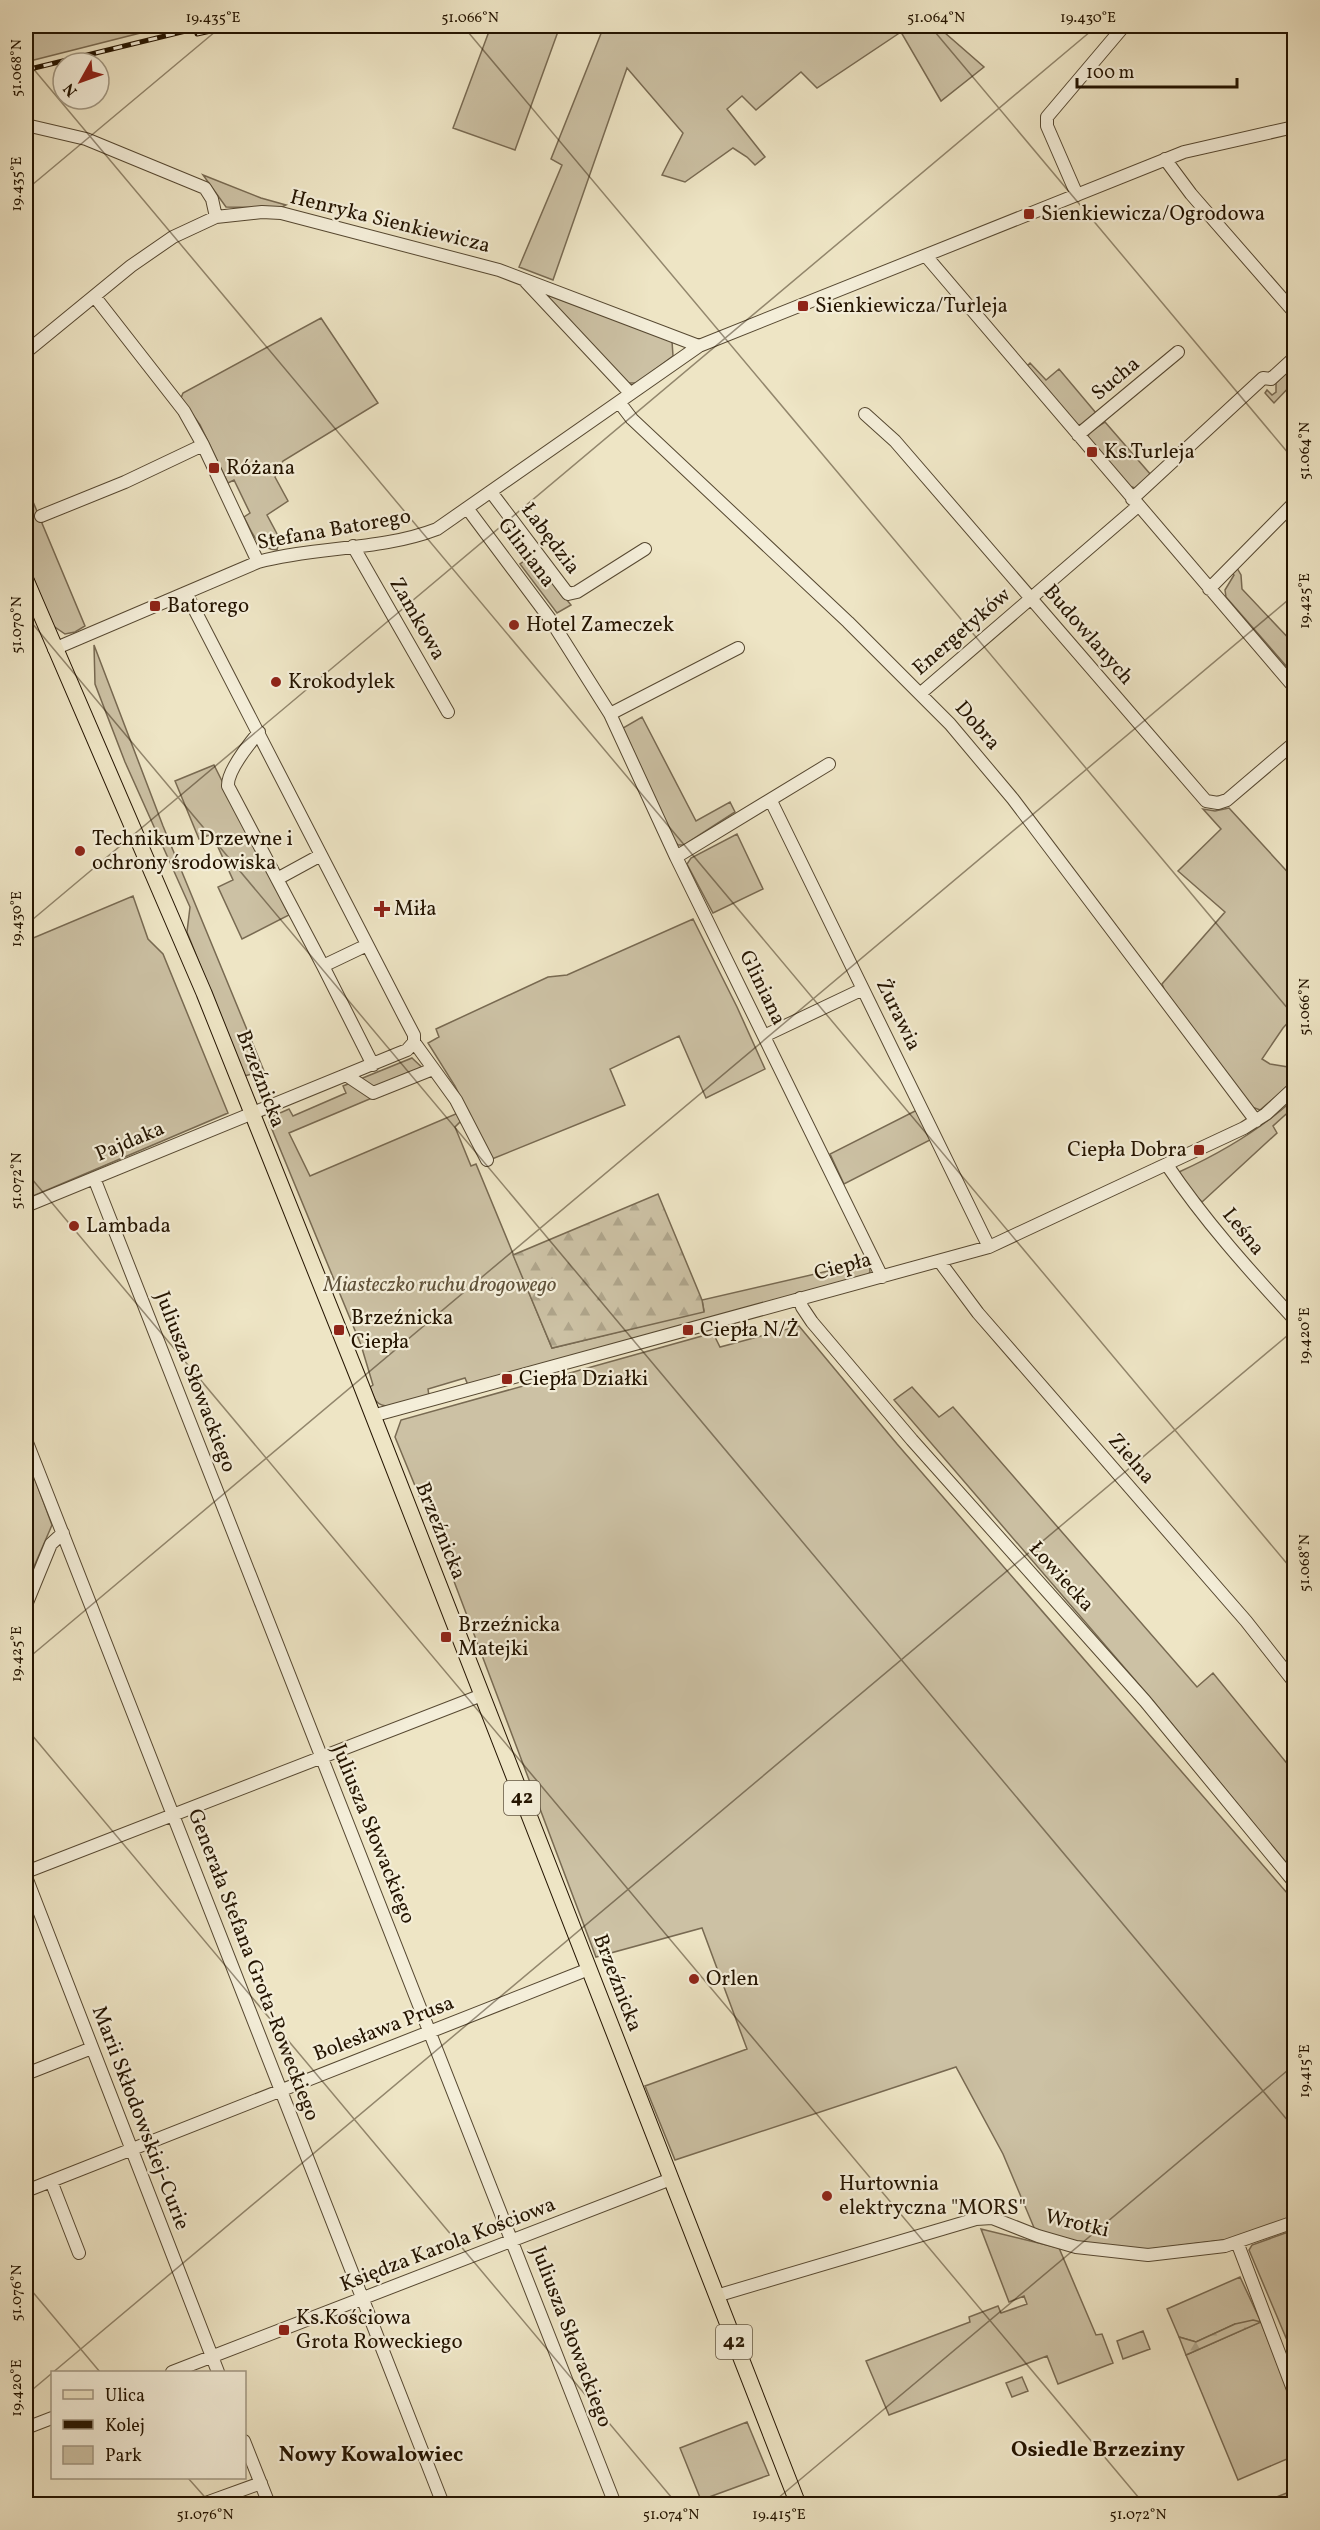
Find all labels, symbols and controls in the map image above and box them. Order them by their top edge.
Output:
text: 19.435°E [185,8,241,29]
text: 51.066°N [441,8,499,29]
text: 51.064°N [907,8,965,29]
text: 19.430°E [1060,8,1116,29]
text: 51.068°N [7,39,28,97]
north arrow [51,51,111,111]
scale bar [1077,51,1238,89]
text: 100 m [1086,61,1135,86]
text: N [59,78,83,101]
text: 19.435°E [7,156,28,212]
street label: Henryka Sienkiewicza [287,183,493,261]
place label: Sienkiewicza/Ogrodowa [1041,200,1265,229]
marker: Sienkiewicza/Ogrodowa [1022,207,1036,221]
place label: Sienkiewicza/Turleja [815,292,1008,321]
marker: Sienkiewicza/Turleja [796,299,810,313]
street label: Sucha [1086,350,1146,408]
text: 51.064°N [1295,422,1316,480]
place label: Ks.Turleja [1104,438,1195,467]
marker: Ks.Turleja [1085,445,1099,459]
place label: Różana [226,454,295,483]
marker: Różana [207,461,221,475]
street label: Łabędzia [514,497,586,581]
street label: Stefana Batorego [255,502,413,558]
street label: Gliniana [490,512,562,594]
street label: Zamkowa [382,572,452,666]
text: 19.425°E [1295,573,1316,629]
street label: Budowlanych [1036,578,1140,692]
street label: Energetyków [907,581,1017,683]
place label: Batorego [167,592,249,621]
text: 51.070°N [7,596,28,654]
marker: Batorego [148,599,162,613]
place label: Hotel Zameczek [526,611,675,640]
marker: Hotel Zameczek [507,618,521,632]
place label: Krokodylek [288,668,396,697]
marker: Krokodylek [269,675,283,689]
street label: Dobra [947,695,1007,757]
place label: Technikum Drzewne i ochrony środowiska [92,825,293,878]
marker: Technikum Drzewne i ochrony środowiska [73,844,87,858]
text: 19.430°E [7,891,28,947]
place label: Miła [394,895,437,924]
marker: Miła [375,902,389,916]
street label: Gliniana [731,946,793,1030]
street label: Żurawia [868,974,928,1056]
text: 51.066°N [1295,978,1316,1036]
street label: Brzeźnicka [228,1026,292,1132]
street label: Pajdaka [91,1114,169,1170]
place label: Ciepła Dobra [1067,1136,1187,1165]
marker: Ciepła Dobra [1192,1143,1206,1157]
text: 51.072°N [7,1152,28,1210]
street label: Leśna [1215,1202,1271,1262]
place label: Lambada [86,1212,171,1241]
marker: Lambada [67,1219,81,1233]
street label: Ciepła [811,1245,875,1289]
park label: Miasteczko ruchu drogowego [323,1271,557,1300]
street label: Juliusza Słowackiego [147,1287,243,1477]
place label: Brzeźnicka Ciepła [351,1304,454,1357]
text: 19.420°E [1295,1307,1316,1365]
place label: Ciepła N/Ż [700,1316,799,1345]
marker: Brzeźnicka Ciepła [332,1323,346,1337]
marker: Ciepła N/Ż [681,1323,695,1337]
place label: Ciepła Działki [519,1365,648,1394]
marker: Ciepła Działki [500,1372,514,1386]
street label: Zielna [1101,1427,1161,1491]
street label: Brzeźnicka [407,1478,473,1584]
text: 51.068°N [1295,1534,1316,1592]
street label: Łowiecka [1021,1535,1101,1619]
place label: Brzeźnicka Matejki [458,1611,561,1664]
text: 19.425°E [7,1626,28,1682]
marker: Brzeźnicka Matejki [439,1630,453,1644]
street label: Juliusza Słowackiego [324,1740,422,1928]
road number: 42 [504,1781,540,1815]
street label: Generała Stefana Grota-Roweckiego [180,1805,326,2125]
street label: Brzeźnicka [585,1930,649,2036]
place label: Orlen [706,1965,759,1994]
marker: Orlen [687,1972,701,1986]
street label: Bolesława Prusa [309,1989,459,2069]
street label: Marii Skłodowskiej-Curie [84,2002,196,2234]
text: 19.415°E [1295,2044,1316,2098]
place label: Hurtownia elektryczna "MORS" [839,2170,1026,2223]
marker: Hurtownia elektryczna "MORS" [820,2189,834,2203]
street label: Księdza Karola Kościowa [336,2190,560,2300]
street label: Wrotki [1042,2203,1112,2245]
street label: Juliusza Słowackiego [523,2242,619,2432]
text: 51.076°N [7,2264,28,2322]
place label: Ks.Kościowa Grota Roweckiego [296,2304,463,2357]
marker: Ks.Kościowa Grota Roweckiego [277,2323,291,2337]
road number: 42 [716,2325,752,2359]
text: 19.420°E [7,2359,28,2417]
legend [51,2371,246,2479]
text: Ulica [105,2384,145,2409]
text: Kolej [105,2414,145,2439]
district label: Osiedle Brzeziny [1011,2435,1186,2466]
district label: Nowy Kowalowiec [279,2440,463,2471]
text: Park [105,2444,142,2469]
text: 51.076°N [176,2505,234,2526]
text: 51.074°N [643,2505,699,2526]
text: 19.415°E [752,2505,806,2526]
text: 51.072°N [1109,2505,1167,2526]

